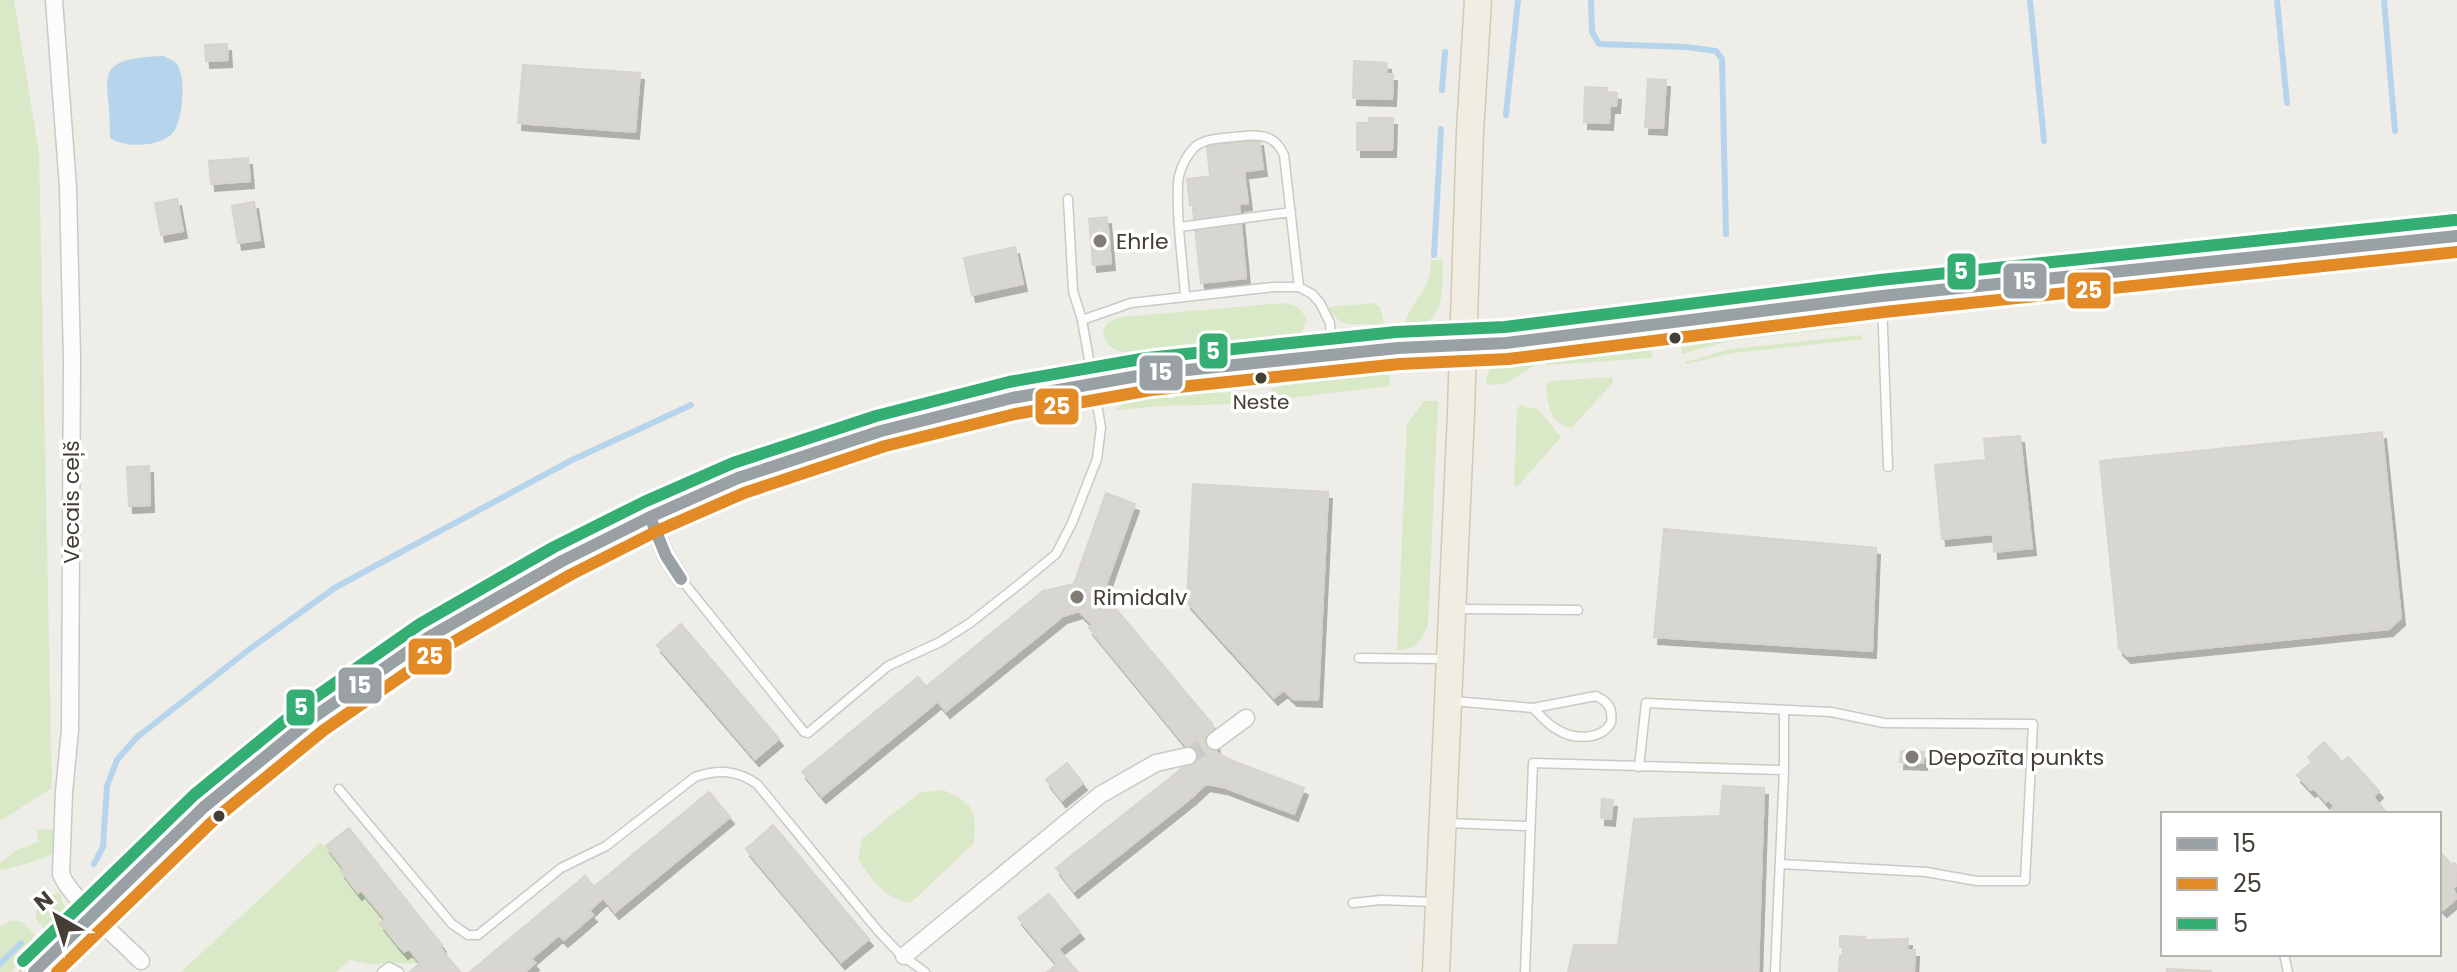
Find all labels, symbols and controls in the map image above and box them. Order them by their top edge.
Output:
place label: Ehrle [1116,226,1169,257]
marker: Ehrle [1091,232,1109,250]
line badge: 5 [1946,252,1977,291]
text: 5 [1954,256,1968,287]
line badge: 15 [2002,262,2048,300]
text: 15 [2014,266,2036,297]
line badge: 25 [2066,271,2112,310]
text: 25 [2076,275,2102,306]
unlabelled marker [1667,330,1683,346]
line badge: 5 [1198,332,1229,370]
text: 5 [1206,336,1220,367]
line badge: 15 [1138,354,1184,392]
text: 15 [1150,357,1172,388]
marker: Neste [1253,370,1269,386]
line badge: 25 [1034,387,1080,426]
place label: Neste [1233,388,1289,416]
text: 25 [1044,391,1070,422]
street label: Vecais ceļš [56,440,87,564]
place label: Rimidalv [1093,582,1188,613]
marker: Rimidalv [1068,588,1086,606]
line badge: 25 [407,637,453,676]
text: 25 [417,641,443,672]
line badge: 15 [337,666,383,705]
text: 15 [349,670,371,701]
line badge: 5 [285,688,316,727]
text: 5 [294,692,308,723]
place label: Depozīta punkts [1928,742,2104,773]
marker: Depozīta punkts [1903,748,1921,766]
unlabelled marker [211,808,227,824]
legend [2161,812,2441,956]
text: 15 [2233,827,2256,860]
text: 25 [2233,867,2262,900]
north arrow [16,876,96,956]
text: N [28,884,60,918]
text: 5 [2233,907,2248,940]

